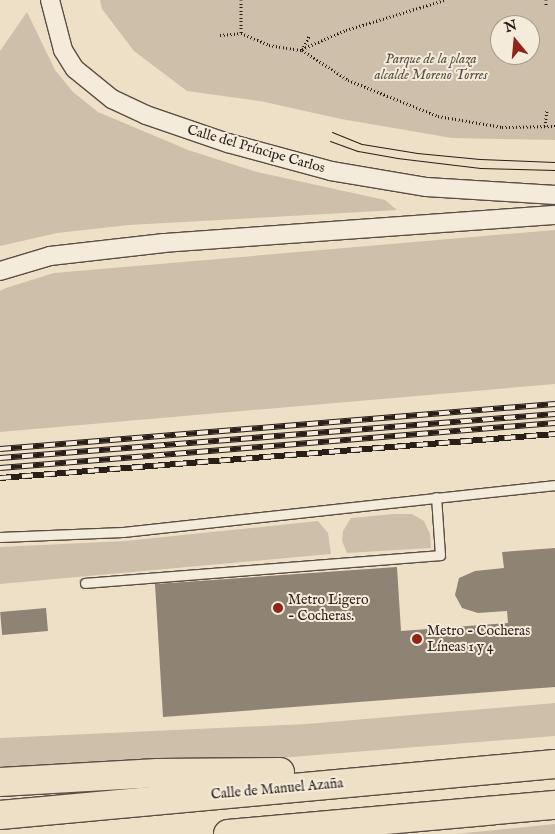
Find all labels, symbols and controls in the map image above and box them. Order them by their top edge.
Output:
north arrow [490,15,540,65]
text: N [502,16,519,37]
park label: Parque de la plaza alcalde Moreno Torres [374,51,488,84]
street label: Calle del Príncipe Carlos [185,121,327,177]
place label: Metro Ligero - Cocheras. [288,592,368,624]
marker: Metro Ligero - Cocheras. [272,602,284,614]
place label: Metro - Cocheras Líneas 1 y 4 [427,623,530,656]
marker: Metro - Cocheras Líneas 1 y 4 [411,633,423,645]
street label: Calle de Manuel Azaña [210,775,344,803]

